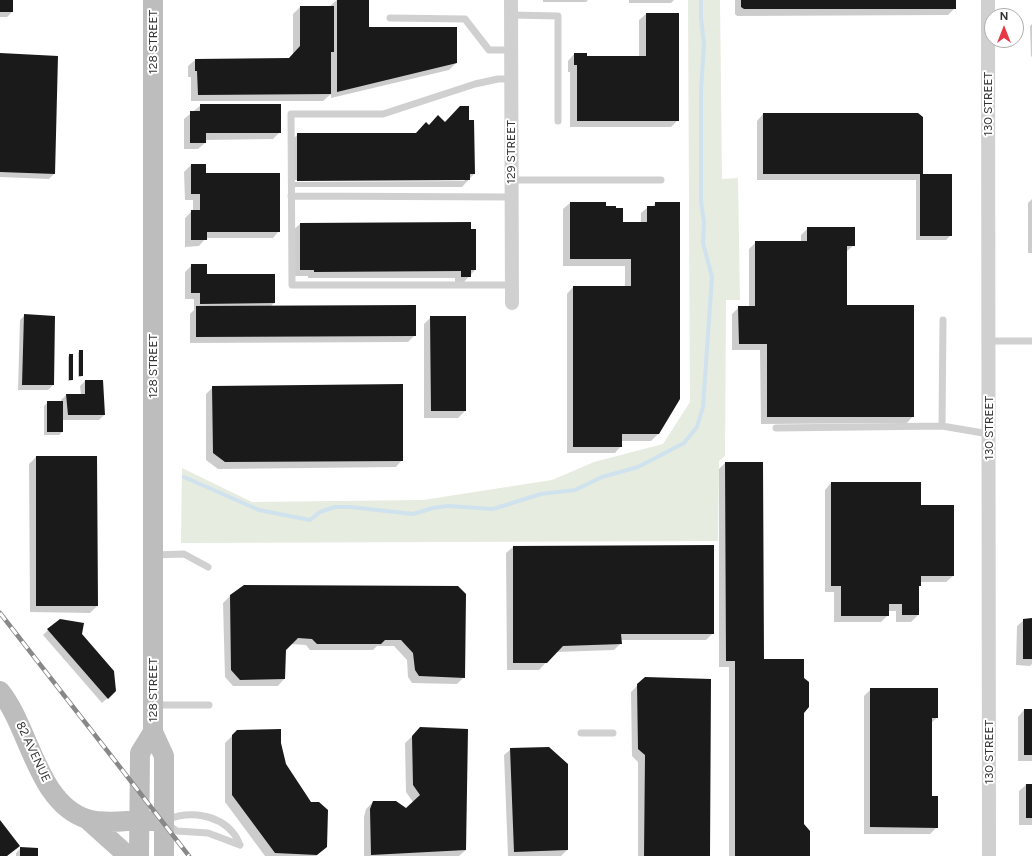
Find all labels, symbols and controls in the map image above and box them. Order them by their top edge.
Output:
north arrow [984,8,1024,48]
street label: 128 STREET [146,10,160,74]
text: N [1000,10,1008,23]
street label: 130 STREET [981,72,995,136]
street label: 129 STREET [504,120,518,184]
street label: 128 STREET [146,334,160,398]
street label: 130 STREET [982,396,996,460]
street label: 128 STREET [146,658,160,722]
street label: 82 AVENUE [13,720,53,784]
street label: 130 STREET [982,720,996,784]

